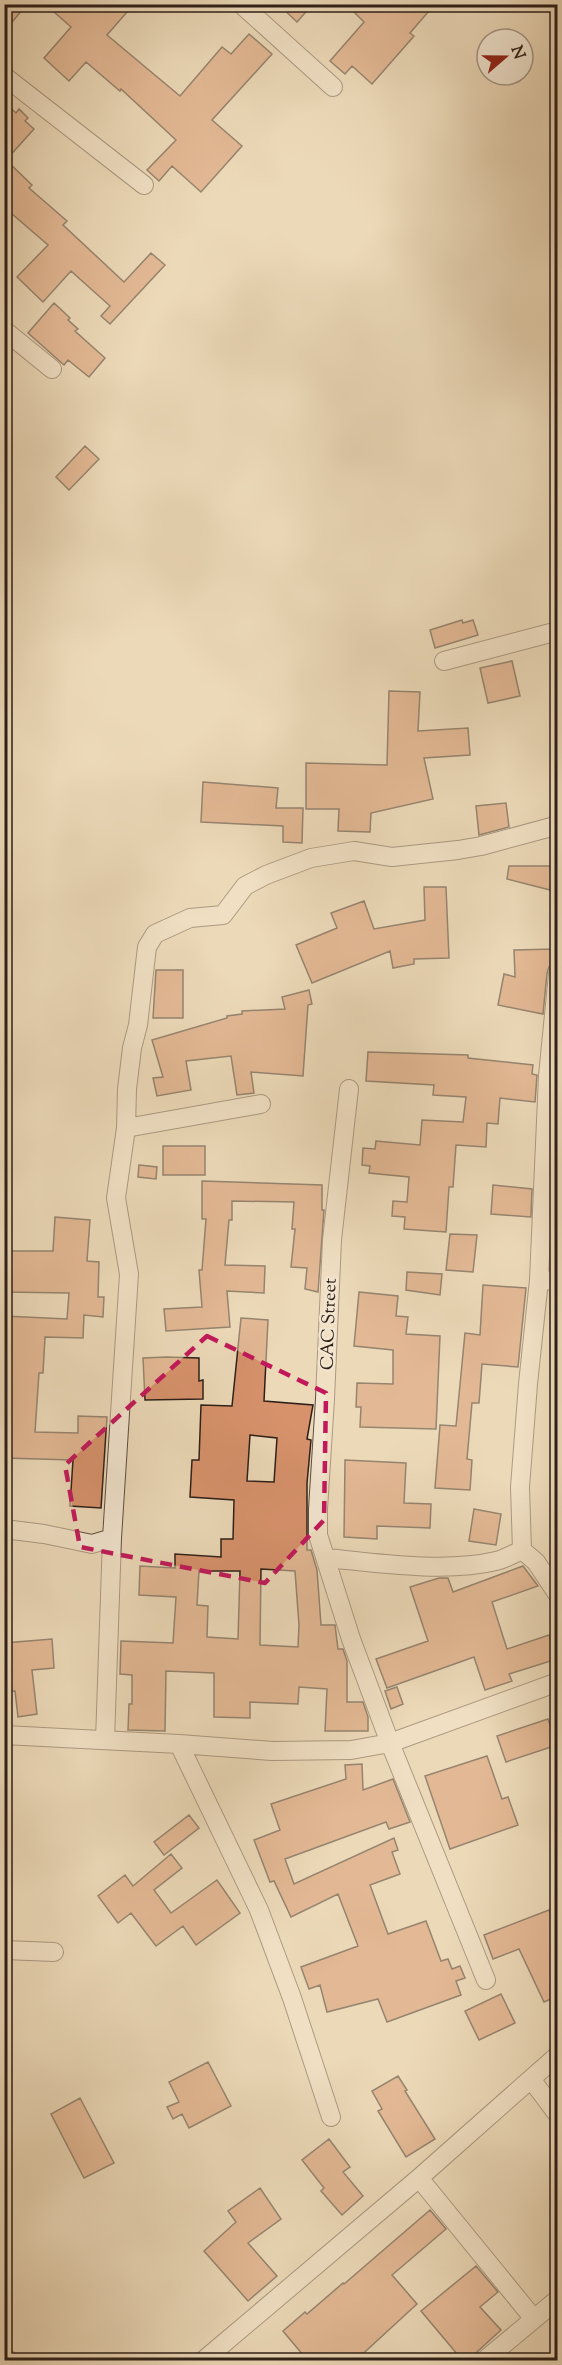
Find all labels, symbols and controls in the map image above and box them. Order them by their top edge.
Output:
north arrow [475,27,535,87]
text: N [504,43,530,63]
street label: CAC Street [315,1277,345,1371]

